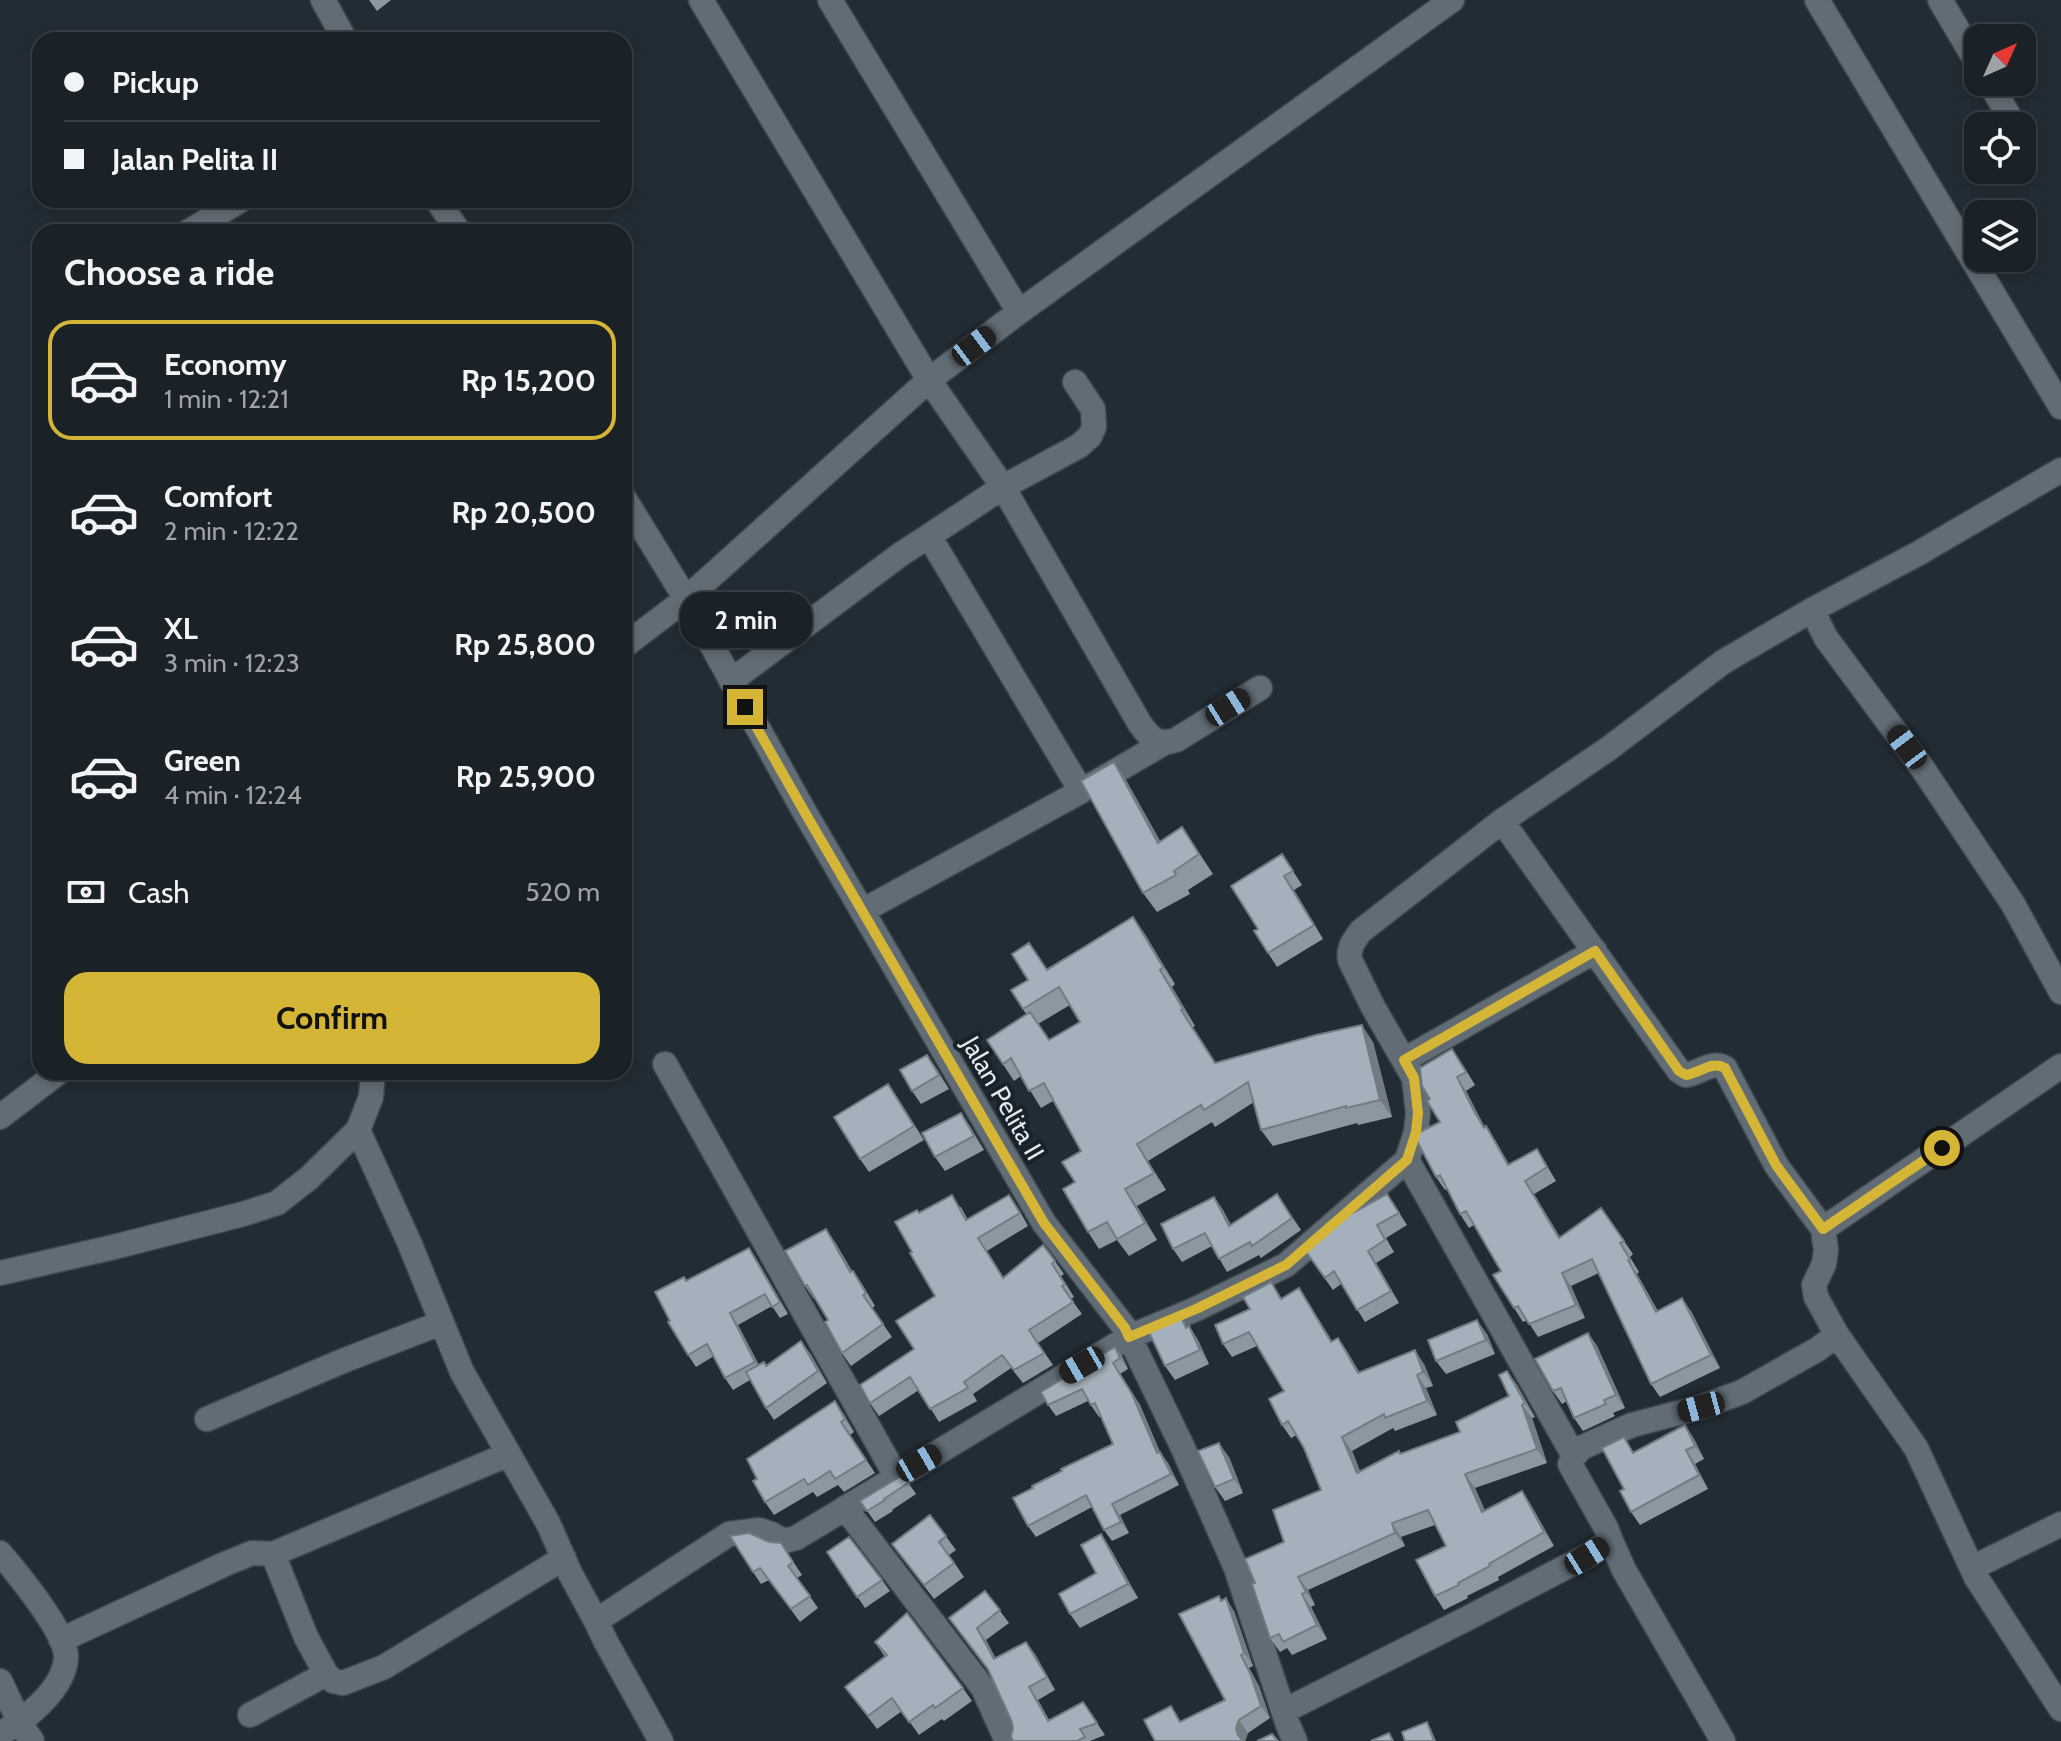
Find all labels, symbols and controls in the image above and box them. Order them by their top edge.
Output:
north arrow [1964,24,2036,96]
map controls [1964,24,2036,272]
text: Pickup [112,64,199,101]
button: locate [1964,112,2036,184]
text: Jalan Pelita II [112,141,278,178]
button: layers [1964,200,2036,272]
text: Choose a ride [64,250,274,294]
car [948,322,1000,370]
icon: car [68,344,140,416]
text: Economy [164,346,287,383]
text: Rp 15,200 [461,362,596,399]
text: 1 min · 12:21 [164,383,289,415]
icon: car [68,476,140,548]
text: Comfort [164,478,272,515]
text: Rp 20,500 [451,494,596,531]
text: 2 min · 12:22 [164,515,299,547]
callout: 2 min [679,591,811,647]
text: 2 min [715,604,777,636]
icon: car [68,608,140,680]
text: XL [164,610,198,647]
text: Rp 25,800 [454,626,596,663]
text: 3 min · 12:23 [164,647,300,679]
car [1201,684,1255,730]
route end [727,689,763,725]
car [1883,721,1931,773]
icon: car [68,740,140,812]
text: Green [164,742,241,779]
text: Rp 25,900 [456,758,596,795]
text: 4 min · 12:24 [164,779,302,811]
icon: cash [64,870,108,914]
text: Cash [128,874,190,911]
text: 520 m [526,876,600,908]
button: Confirm [64,972,600,1064]
street label: Jalan Pelita II [954,1030,1051,1166]
route start [1924,1130,1960,1166]
car [1055,1343,1109,1387]
car [1675,1389,1727,1425]
car [892,1441,946,1485]
car [1560,1533,1614,1579]

